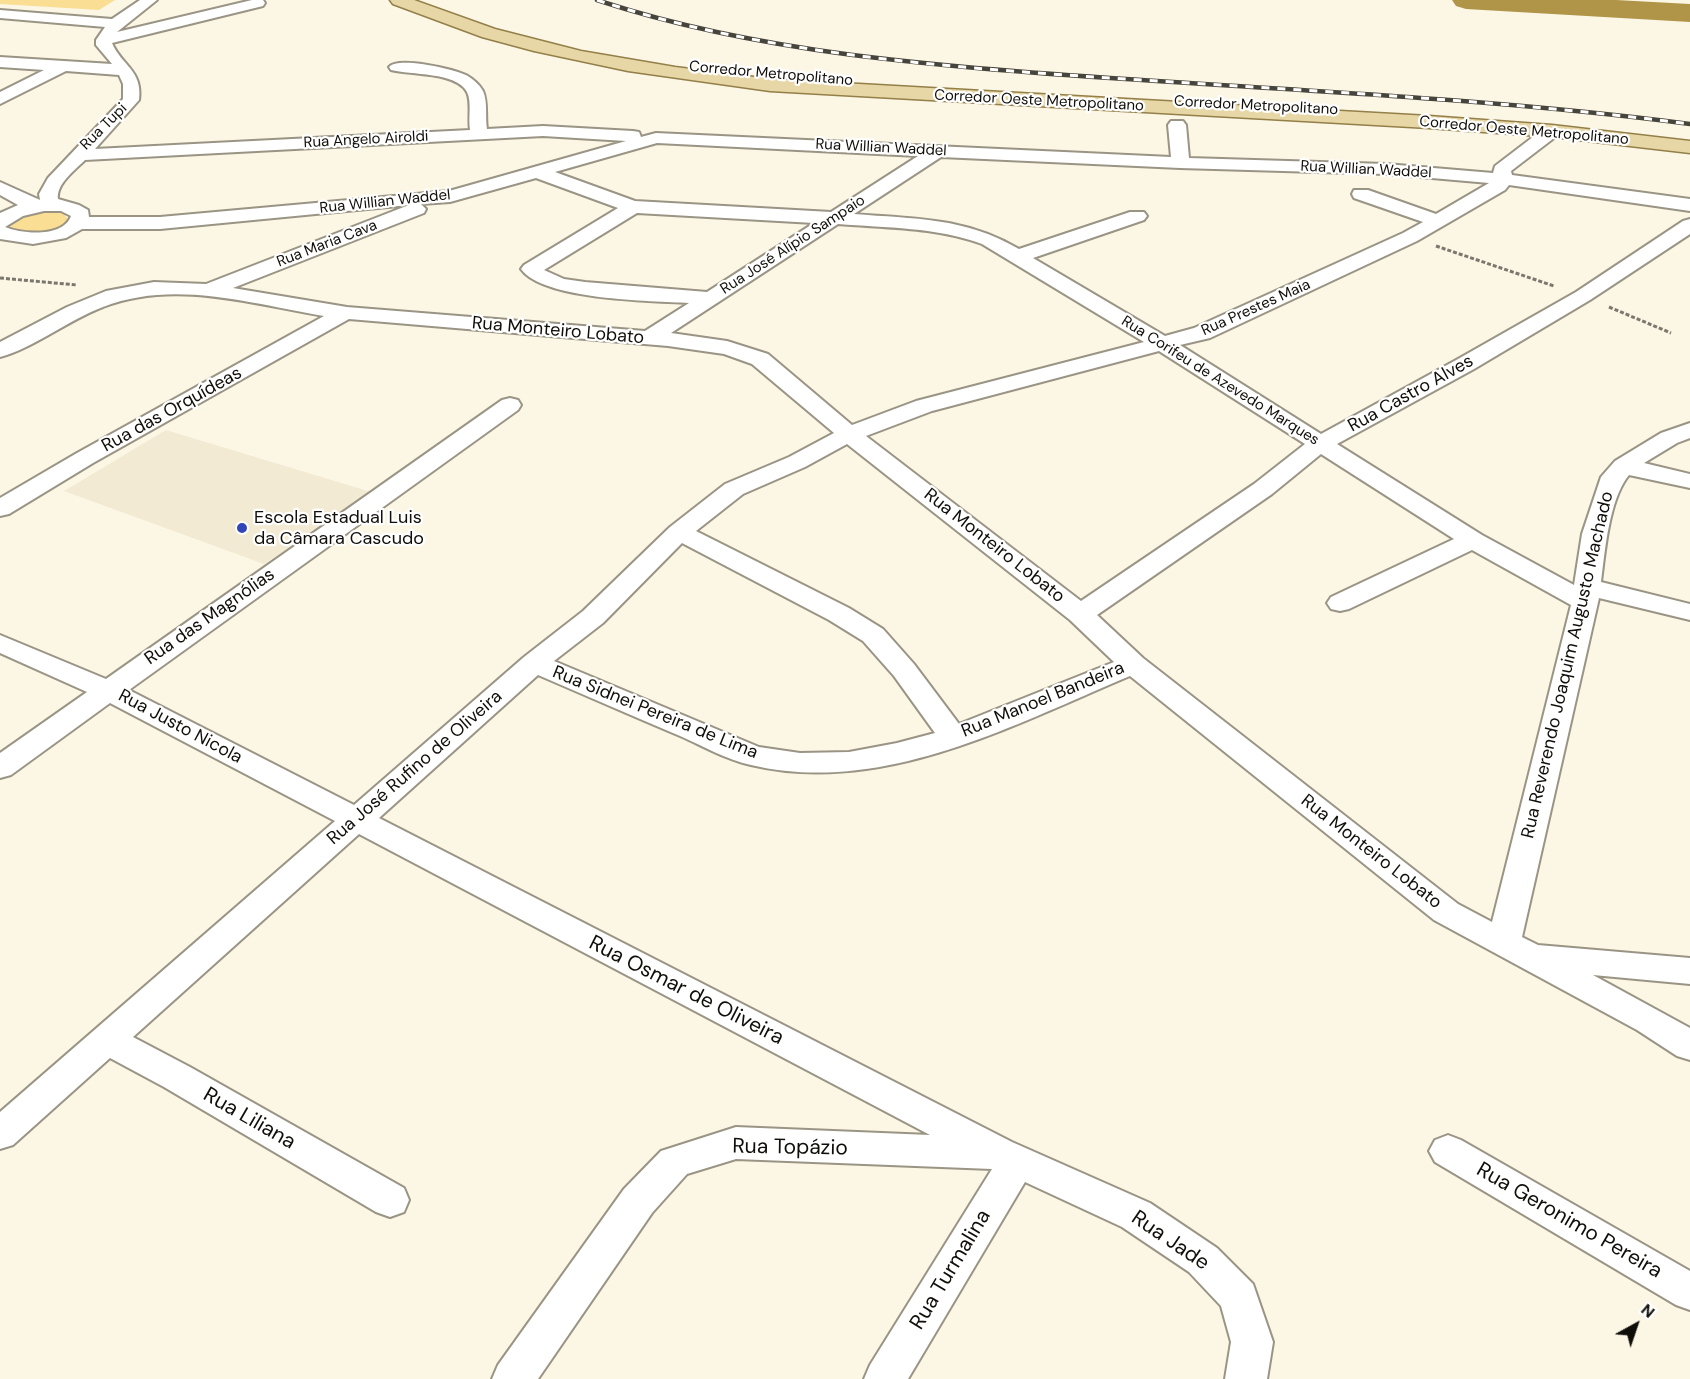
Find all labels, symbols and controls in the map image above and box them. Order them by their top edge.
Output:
street label: Corredor Metropolitano [688,58,854,90]
street label: Corredor Oeste Metropolitano [934,87,1144,115]
street label: Corredor Metropolitano [1173,93,1339,119]
street label: Rua Tupi [77,100,131,154]
street label: Corredor Oeste Metropolitano [1419,113,1629,149]
street label: Rua Angelo Airoldi [303,128,429,152]
street label: Rua Willian Waddel [815,136,947,160]
street label: Rua Willian Waddel [1300,158,1432,182]
street label: Rua Willian Waddel [319,186,451,218]
street label: Rua José Alípio Sampaio [717,191,869,299]
street label: Rua Maria Cava [274,217,380,271]
street label: Rua Prestes Maia [1199,276,1313,340]
street label: Rua Corifeu de Azevedo Marques [1118,312,1322,450]
street label: Rua Monteiro Lobato [471,313,645,349]
street label: Rua Castro Alves [1345,351,1477,437]
street label: Rua das Orquídeas [98,363,246,457]
street label: Rua Monteiro Lobato [919,484,1069,608]
street label: Rua Reverendo Joaquim Augusto Machado [1518,489,1618,841]
place label: Escola Estadual Luis da Câmara Cascudo [254,507,424,550]
marker: Escola Estadual Luis da Câmara Cascudo [235,521,249,535]
street label: Rua das Magnólias [141,564,279,670]
street label: Rua Manoel Bandeira [958,657,1128,743]
street label: Rua Sidnei Pereira de Lima [549,662,761,764]
street label: Rua Justo Nicola [114,685,246,769]
street label: Rua José Rufino de Oliveira [323,686,507,850]
street label: Rua Monteiro Lobato [1296,790,1446,914]
street label: Rua Osmar de Oliveira [584,931,788,1051]
street label: Rua Liliana [198,1083,300,1155]
street label: Rua Topázio [732,1134,848,1162]
street label: Rua Geronimo Pereira [1472,1158,1666,1284]
street label: Rua Turmalina [905,1205,997,1335]
street label: Rua Jade [1126,1206,1214,1276]
north arrow [1606,1295,1666,1355]
text: N [1637,1299,1659,1323]

